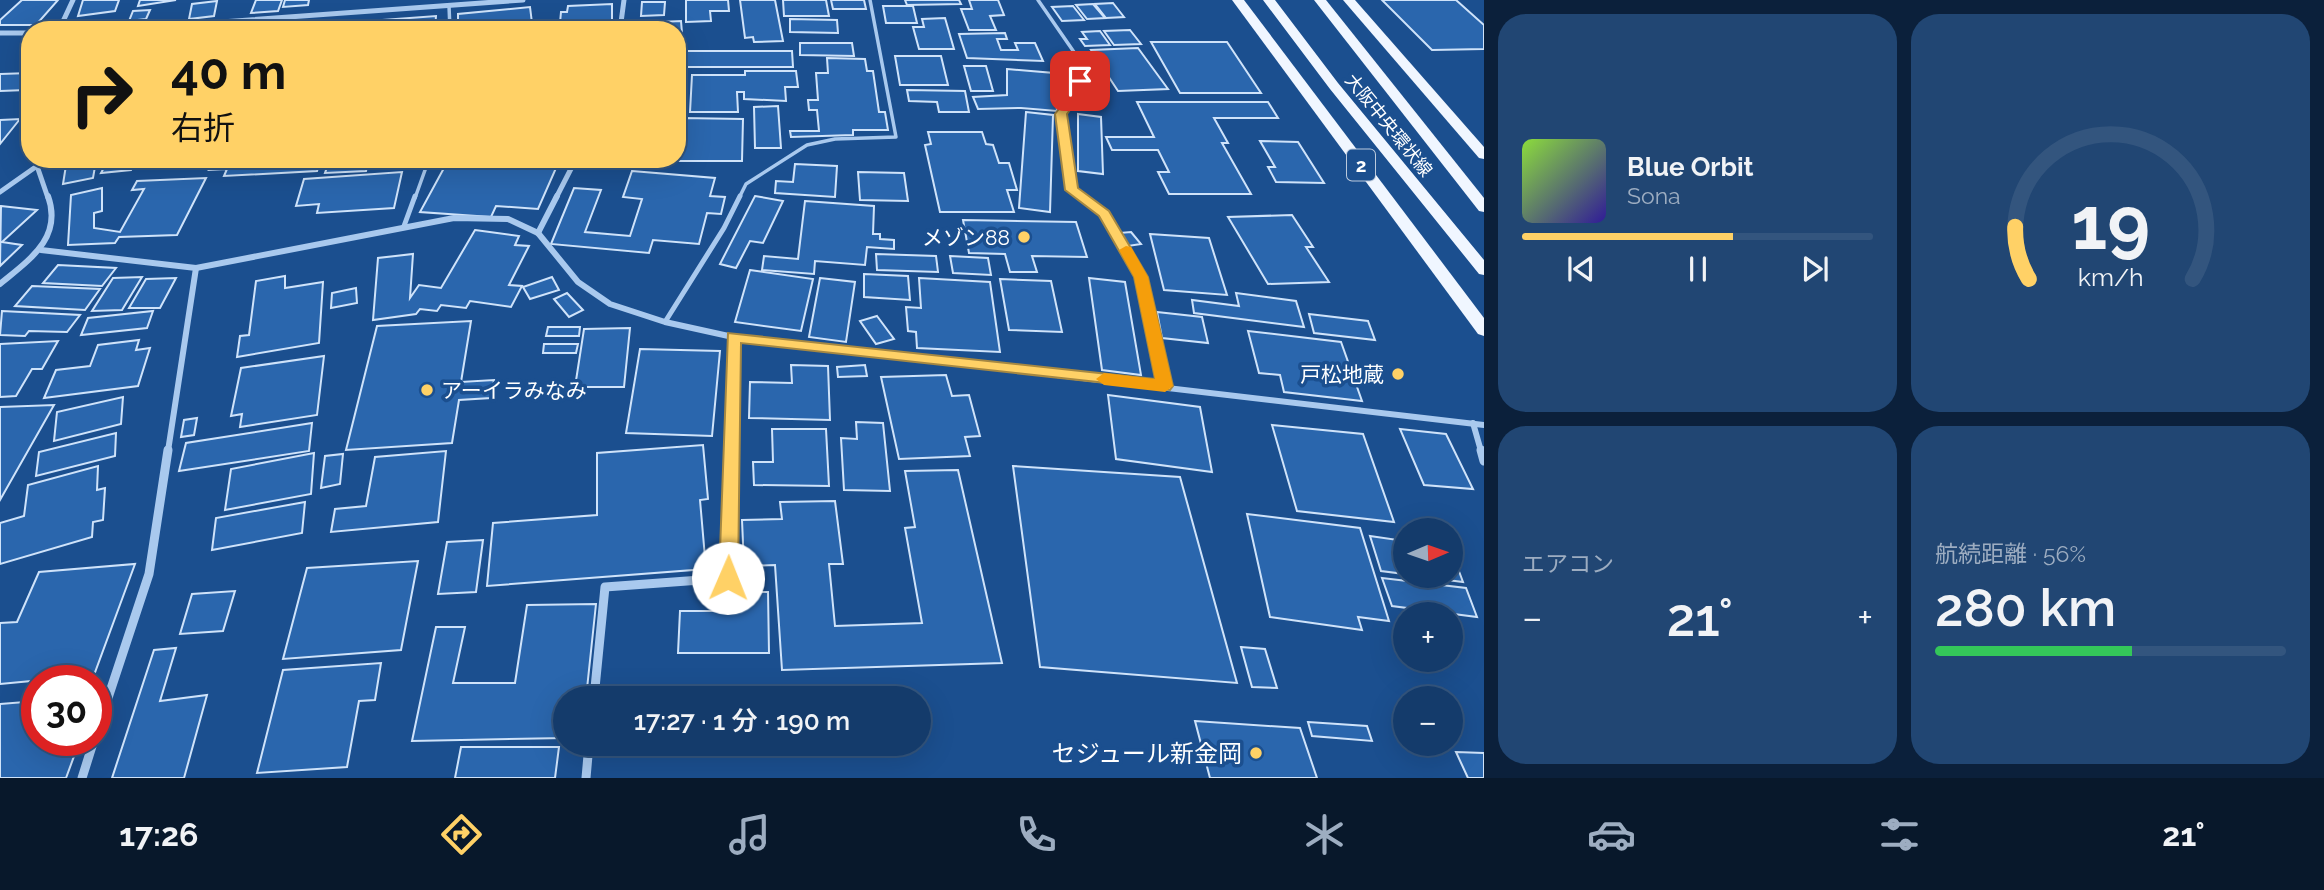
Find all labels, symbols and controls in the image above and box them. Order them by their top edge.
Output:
text: 40 m [171,43,286,100]
icon: right [56,49,147,140]
pin [1050,51,1110,111]
icon: arrive [1061,62,1099,100]
street label: 大阪中央環状線 [1341,69,1437,181]
text: 右折 [171,109,235,146]
road number: 2 [1347,150,1375,181]
text: Blue Orbit [1627,152,1754,182]
text: Sona [1627,182,1681,209]
text: 19 [2071,182,2150,267]
place label: メゾン88 [922,225,1010,250]
marker: メゾン88 [1016,229,1032,245]
icon: previous [1562,250,1600,288]
icon: pause [1679,250,1717,288]
icon: next [1796,250,1834,288]
text: km/h [2078,262,2143,292]
place label: 戸松地蔵 [1300,362,1384,387]
marker: 戸松地蔵 [1390,366,1406,382]
place label: アーイラみなみ [441,378,587,403]
marker: アーイラみなみ [419,382,435,398]
north arrow [1393,518,1463,588]
map controls [1393,518,1463,756]
text: 航続距離 · 56% [1935,540,2086,567]
position arrow [691,541,765,615]
text: エアコン [1522,550,1614,577]
text: 280 km [1935,577,2116,638]
text: 21° [1667,587,1733,648]
text: − [1522,595,1542,640]
text: + [1857,595,1873,640]
button: + [1393,602,1463,672]
speed limit sign: 30 [21,665,112,756]
button: − [1393,686,1463,756]
text: 17:27 · 1 分 · 190 m [634,706,850,736]
place label: セジュール新金岡 [1052,739,1242,768]
marker: セジュール新金岡 [1248,745,1264,761]
icon: directions [437,810,486,859]
icon: music [725,810,774,859]
icon: phone [1012,810,1061,859]
icon: climate [1300,810,1349,859]
icon: car [1587,810,1636,859]
icon: filters [1875,810,1924,859]
text: 17:26 [119,816,198,853]
text: 21° [2162,816,2205,853]

